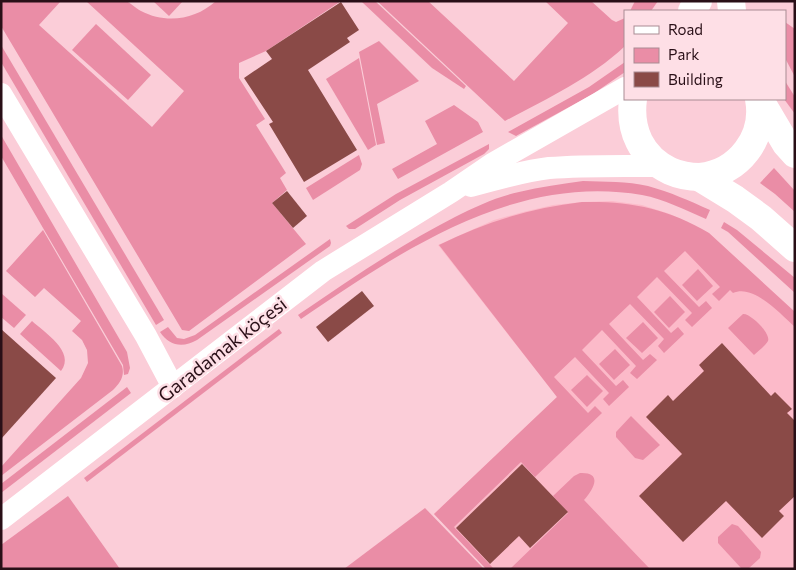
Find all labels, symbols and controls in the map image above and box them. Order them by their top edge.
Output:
legend [624,10,786,100]
text: Road [668,20,703,38]
text: Park [668,45,699,63]
text: Building [668,70,723,88]
street label: Garadamak köçesi [153,292,291,406]

